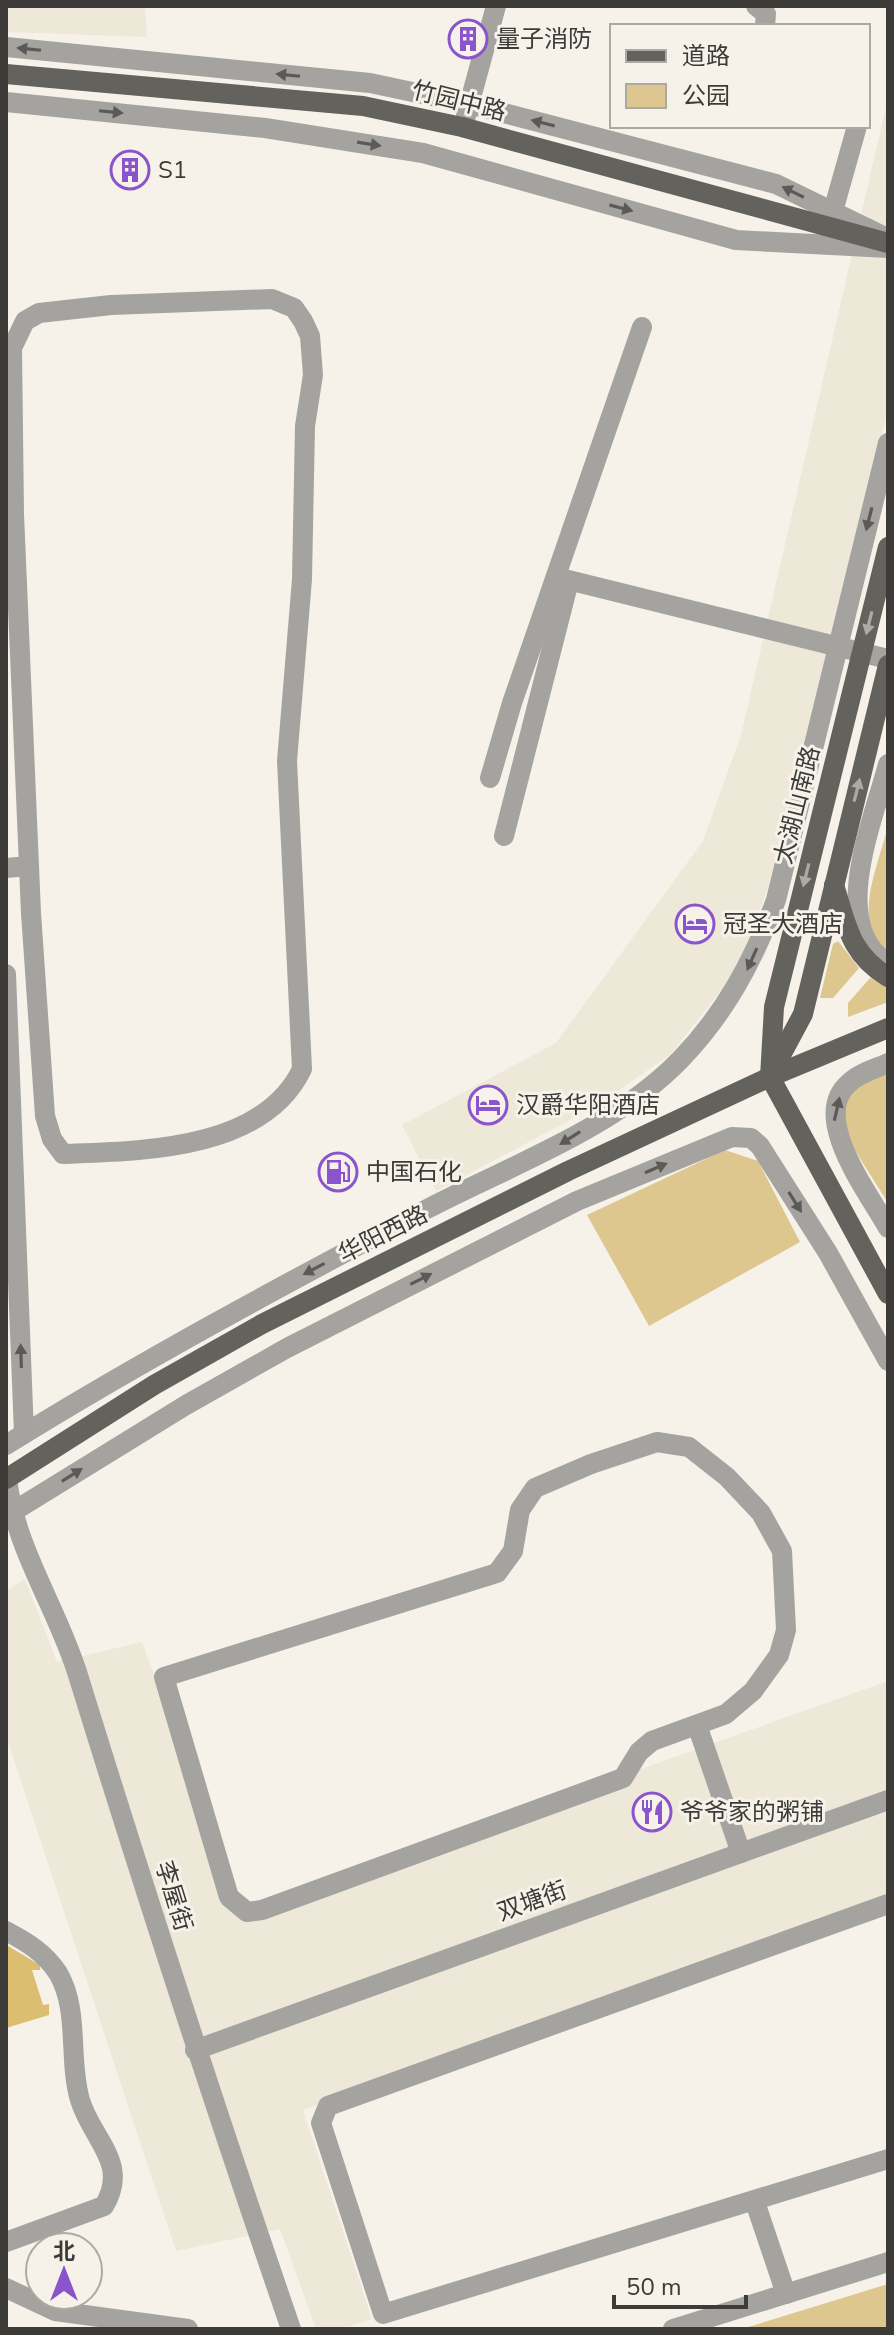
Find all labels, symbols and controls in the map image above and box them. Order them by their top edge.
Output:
building icon: 量子消防 [447,18,489,60]
place label: 量子消防 [496,23,592,55]
legend [610,24,870,128]
text: 道路 [682,40,730,72]
one-way arrow [16,42,41,55]
one-way arrow [275,68,300,81]
street label: 竹园中路 [409,74,509,128]
text: 公园 [682,80,730,112]
one-way arrow [99,106,124,119]
one-way arrow [530,117,555,129]
one-way arrow [357,139,382,151]
building icon: S1 [109,149,151,191]
place label: S1 [158,154,187,186]
one-way arrow [781,185,805,199]
one-way arrow [609,202,634,214]
one-way arrow [863,506,875,531]
one-way arrow [863,611,875,636]
street label: 太湖山南路 [767,743,827,867]
one-way arrow [851,777,864,802]
one-way arrow [800,863,812,888]
hotel icon: 冠圣大酒店 [674,903,716,945]
place label: 冠圣大酒店 [723,908,843,940]
one-way arrow [746,947,759,971]
hotel icon: 汉爵华阳酒店 [467,1084,509,1126]
place label: 汉爵华阳酒店 [516,1089,660,1121]
one-way arrow [831,1096,844,1121]
one-way arrow [559,1131,581,1145]
fuel station icon: 中国石化 [317,1151,359,1193]
place label: 中国石化 [366,1156,462,1188]
one-way arrow [644,1161,668,1174]
one-way arrow [788,1191,802,1213]
street label: 华阳西路 [333,1198,433,1270]
one-way arrow [302,1262,325,1276]
one-way arrow [409,1272,433,1286]
one-way arrow [15,1343,28,1368]
one-way arrow [61,1468,83,1482]
restaurant icon: 爷爷家的粥铺 [631,1791,673,1833]
place label: 爷爷家的粥铺 [680,1796,824,1828]
street label: 李屋街 [148,1857,200,1935]
street label: 双塘街 [493,1874,571,1928]
north arrow [24,2231,104,2311]
text: 北 [53,2237,75,2267]
scale bar [614,2259,746,2309]
text: 50 m [626,2271,682,2303]

